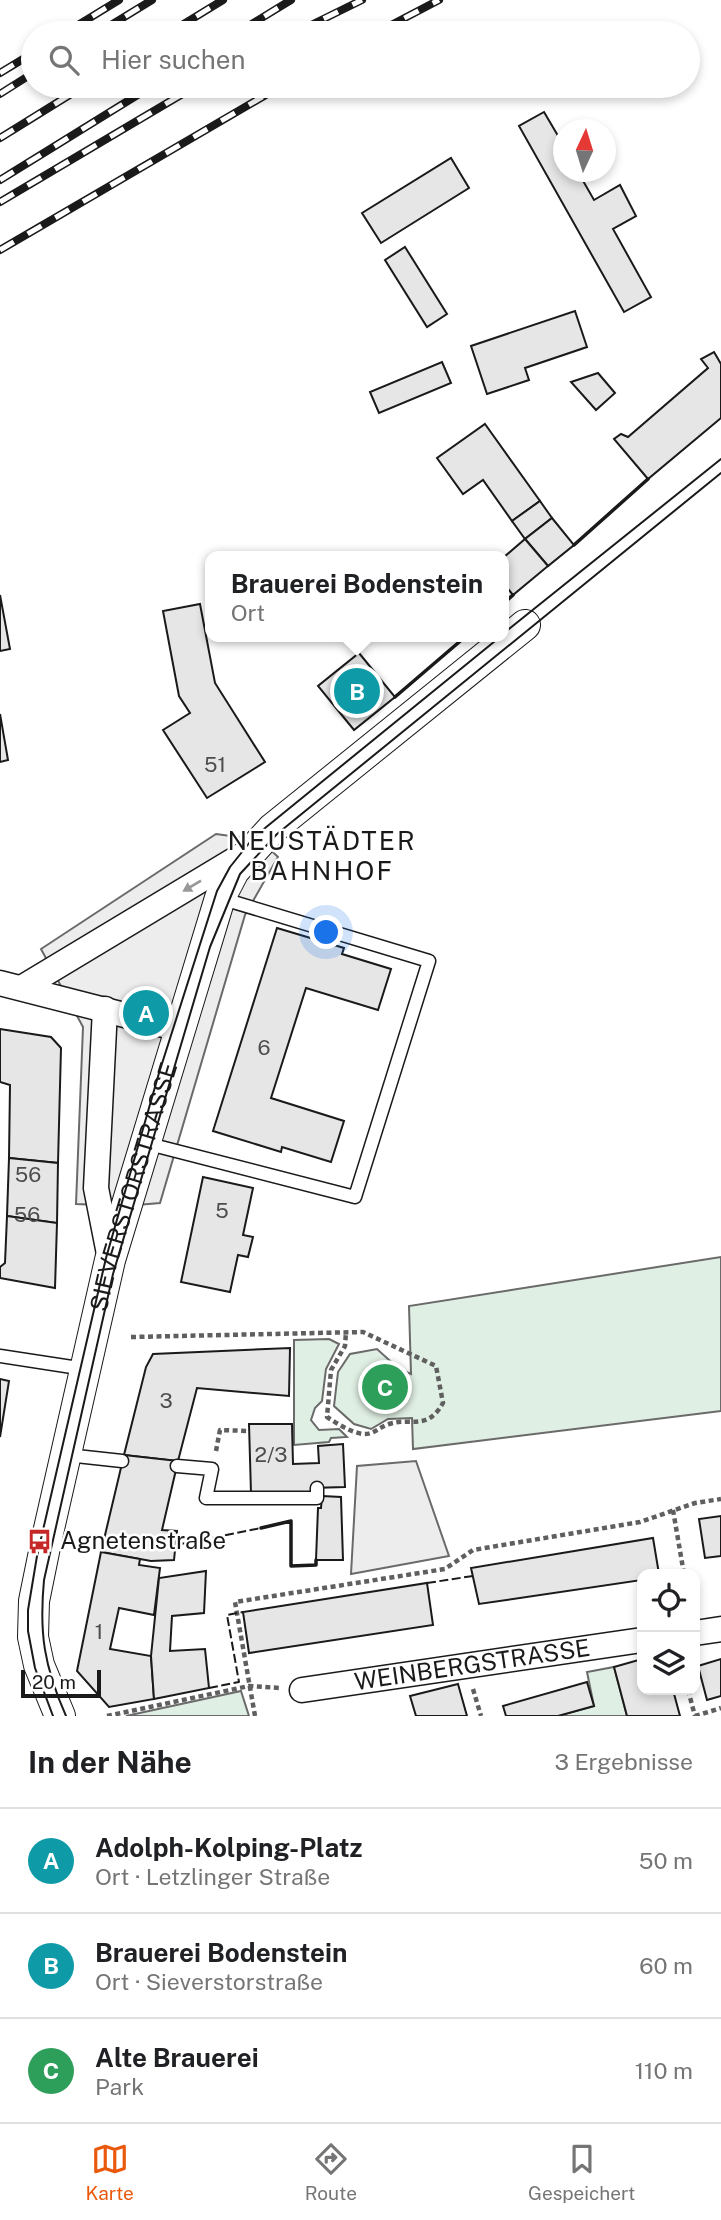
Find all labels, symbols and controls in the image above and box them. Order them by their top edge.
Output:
search box [21,21,700,98]
icon: search [45,41,83,79]
text: Hier suchen [101,44,246,75]
north arrow [553,119,616,182]
popup [205,551,509,642]
text: Brauerei Bodenstein [231,568,483,599]
text: Ort [231,599,265,626]
pin: B [334,665,380,717]
house number: 51 [204,752,226,777]
district label: NEUSTÄDTER BAHNHOF [227,825,417,886]
one-way arrow [182,880,201,893]
your location [309,915,343,949]
pin: A [123,987,169,1039]
house number: 6 [257,1035,271,1060]
street label: SIEVERSTORSTRASSE [84,1059,182,1314]
house number: 56 [15,1162,41,1187]
house number: 5 [215,1198,229,1223]
house number: 56 [14,1202,40,1227]
pin: C [362,1361,408,1413]
house number: 3 [159,1388,173,1413]
house number: 2/3 [254,1442,288,1467]
place label: Agnetenstraße [60,1526,226,1554]
bus stop icon: Agnetenstraße [26,1527,54,1555]
map controls [637,1569,700,1695]
button: locate [637,1569,700,1632]
house number: 1 [95,1619,103,1644]
button: layers [637,1632,700,1695]
street label: WEINBERGSTRASSE [352,1633,592,1695]
scale bar [21,1667,102,1699]
text: 20 m [32,1671,76,1693]
text: In der Nähe [28,1744,192,1780]
text: 3 Ergebnisse [554,1748,693,1775]
text: Adolph-Kolping-Platz [95,1832,362,1863]
text: A [43,1847,59,1874]
text: 50 m [639,1847,693,1874]
text: Ort · Letzlinger Straße [95,1863,330,1890]
text: Brauerei Bodenstein [95,1937,347,1968]
text: B [43,1952,59,1979]
text: 60 m [639,1952,693,1979]
text: Ort · Sieverstorstraße [95,1968,323,1995]
text: Alte Brauerei [95,2042,259,2073]
text: C [43,2057,59,2084]
text: 110 m [635,2057,693,2084]
text: Park [95,2073,144,2100]
tab: Karte [85,2140,134,2204]
tab: Route [305,2140,357,2204]
tab: Gespeichert [528,2140,635,2204]

